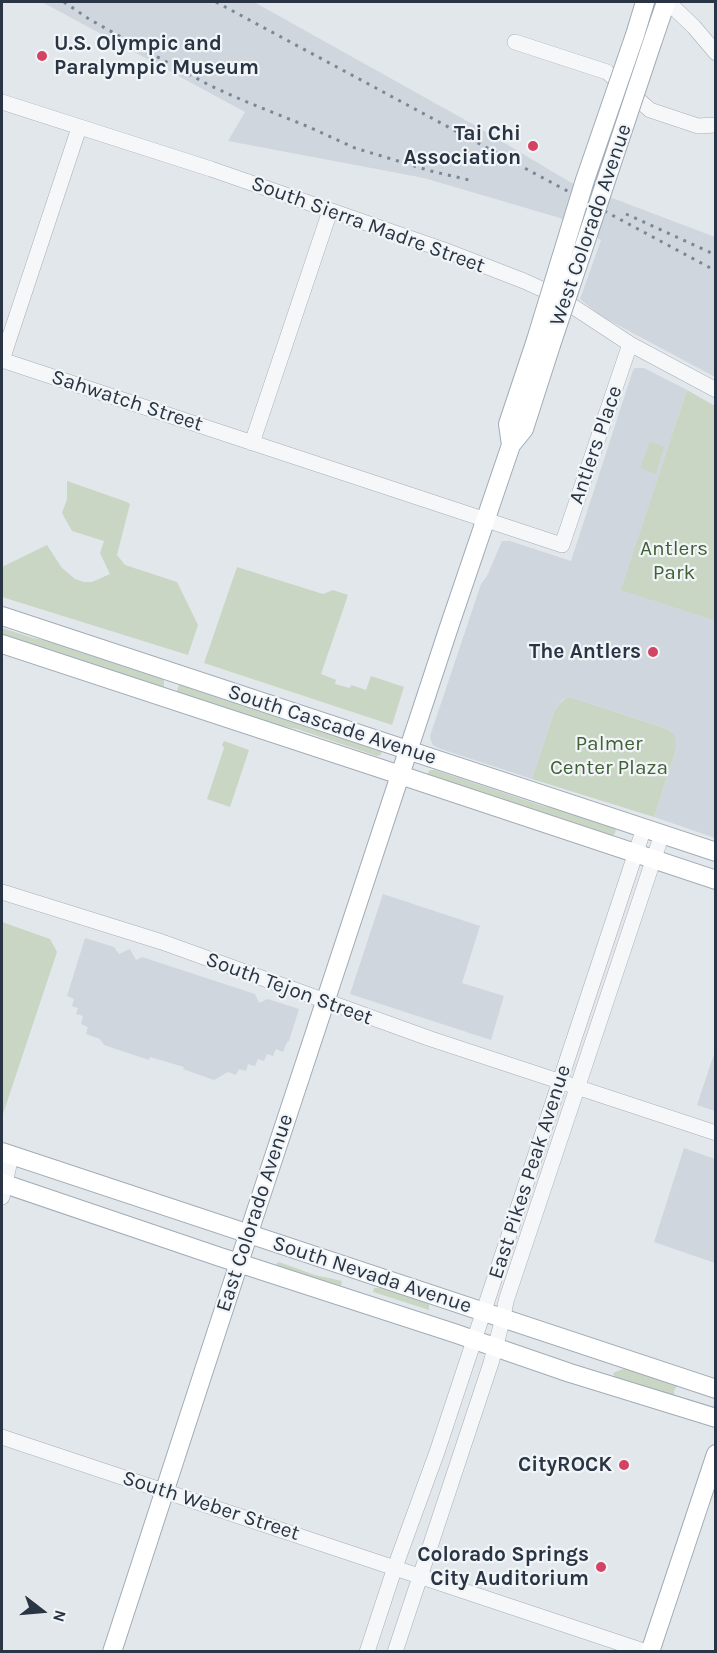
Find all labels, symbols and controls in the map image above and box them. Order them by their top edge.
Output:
place label: U.S. Olympic and Paralympic Museum [54,31,259,81]
marker: U.S. Olympic and Paralympic Museum [35,49,49,63]
place label: Tai Chi Association [403,121,521,171]
street label: West Colorado Avenue [545,121,637,329]
marker: Tai Chi Association [526,139,540,153]
street label: South Sierra Madre Street [248,171,488,279]
street label: Sahwatch Street [48,365,206,437]
street label: Antlers Place [564,382,628,508]
park label: Antlers Park [640,536,708,586]
place label: The Antlers [529,639,641,665]
marker: The Antlers [646,645,660,659]
street label: South Cascade Avenue [225,679,439,771]
park label: Palmer Center Plaza [550,731,668,781]
street label: South Tejon Street [202,947,376,1031]
street label: East Pikes Peak Avenue [483,1062,577,1282]
street label: East Colorado Avenue [211,1111,299,1315]
street label: South Nevada Avenue [269,1231,475,1319]
place label: CityROCK [518,1452,612,1478]
marker: CityROCK [617,1458,631,1472]
street label: South Weber Street [119,1465,303,1547]
place label: Colorado Springs City Auditorium [417,1542,589,1592]
marker: Colorado Springs City Auditorium [594,1560,608,1574]
north arrow [12,1581,72,1641]
text: N [49,1608,71,1624]

